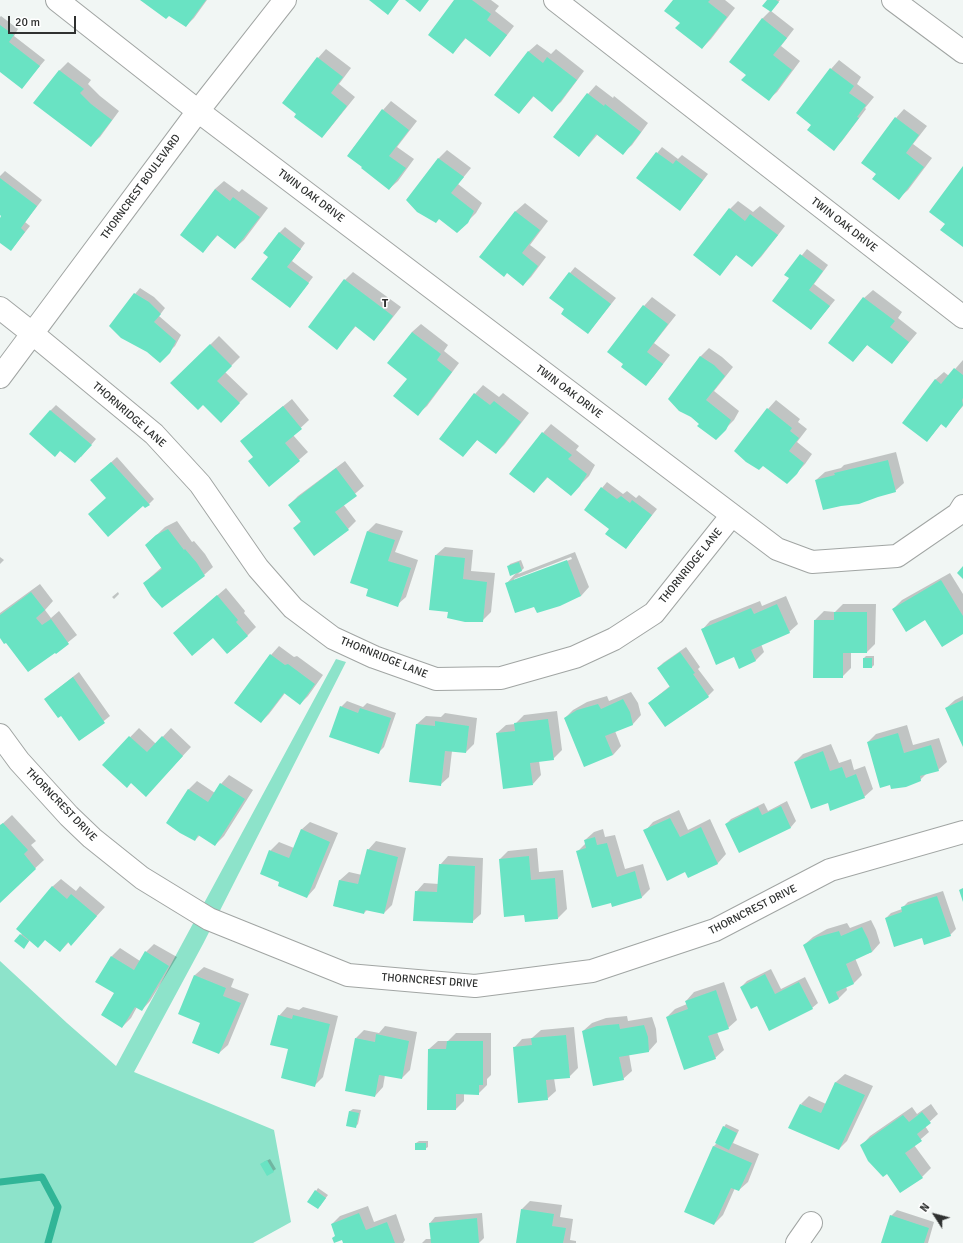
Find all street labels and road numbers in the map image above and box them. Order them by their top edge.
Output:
street label: THORNCREST BOULEVARD [98,132,184,242]
street label: TWIN OAK DRIVE [275,167,347,225]
street label: TWIN OAK DRIVE [808,195,880,255]
street label: TWIN OAK DRIVE [533,363,605,421]
street label: THORNRIDGE LANE [90,380,168,450]
street label: THORNRIDGE LANE [657,526,725,606]
street label: THORNRIDGE LANE [338,634,430,682]
street label: THORNCREST DRIVE [23,766,99,844]
street label: THORNCREST DRIVE [707,882,799,938]
street label: THORNCREST DRIVE [381,971,479,991]

